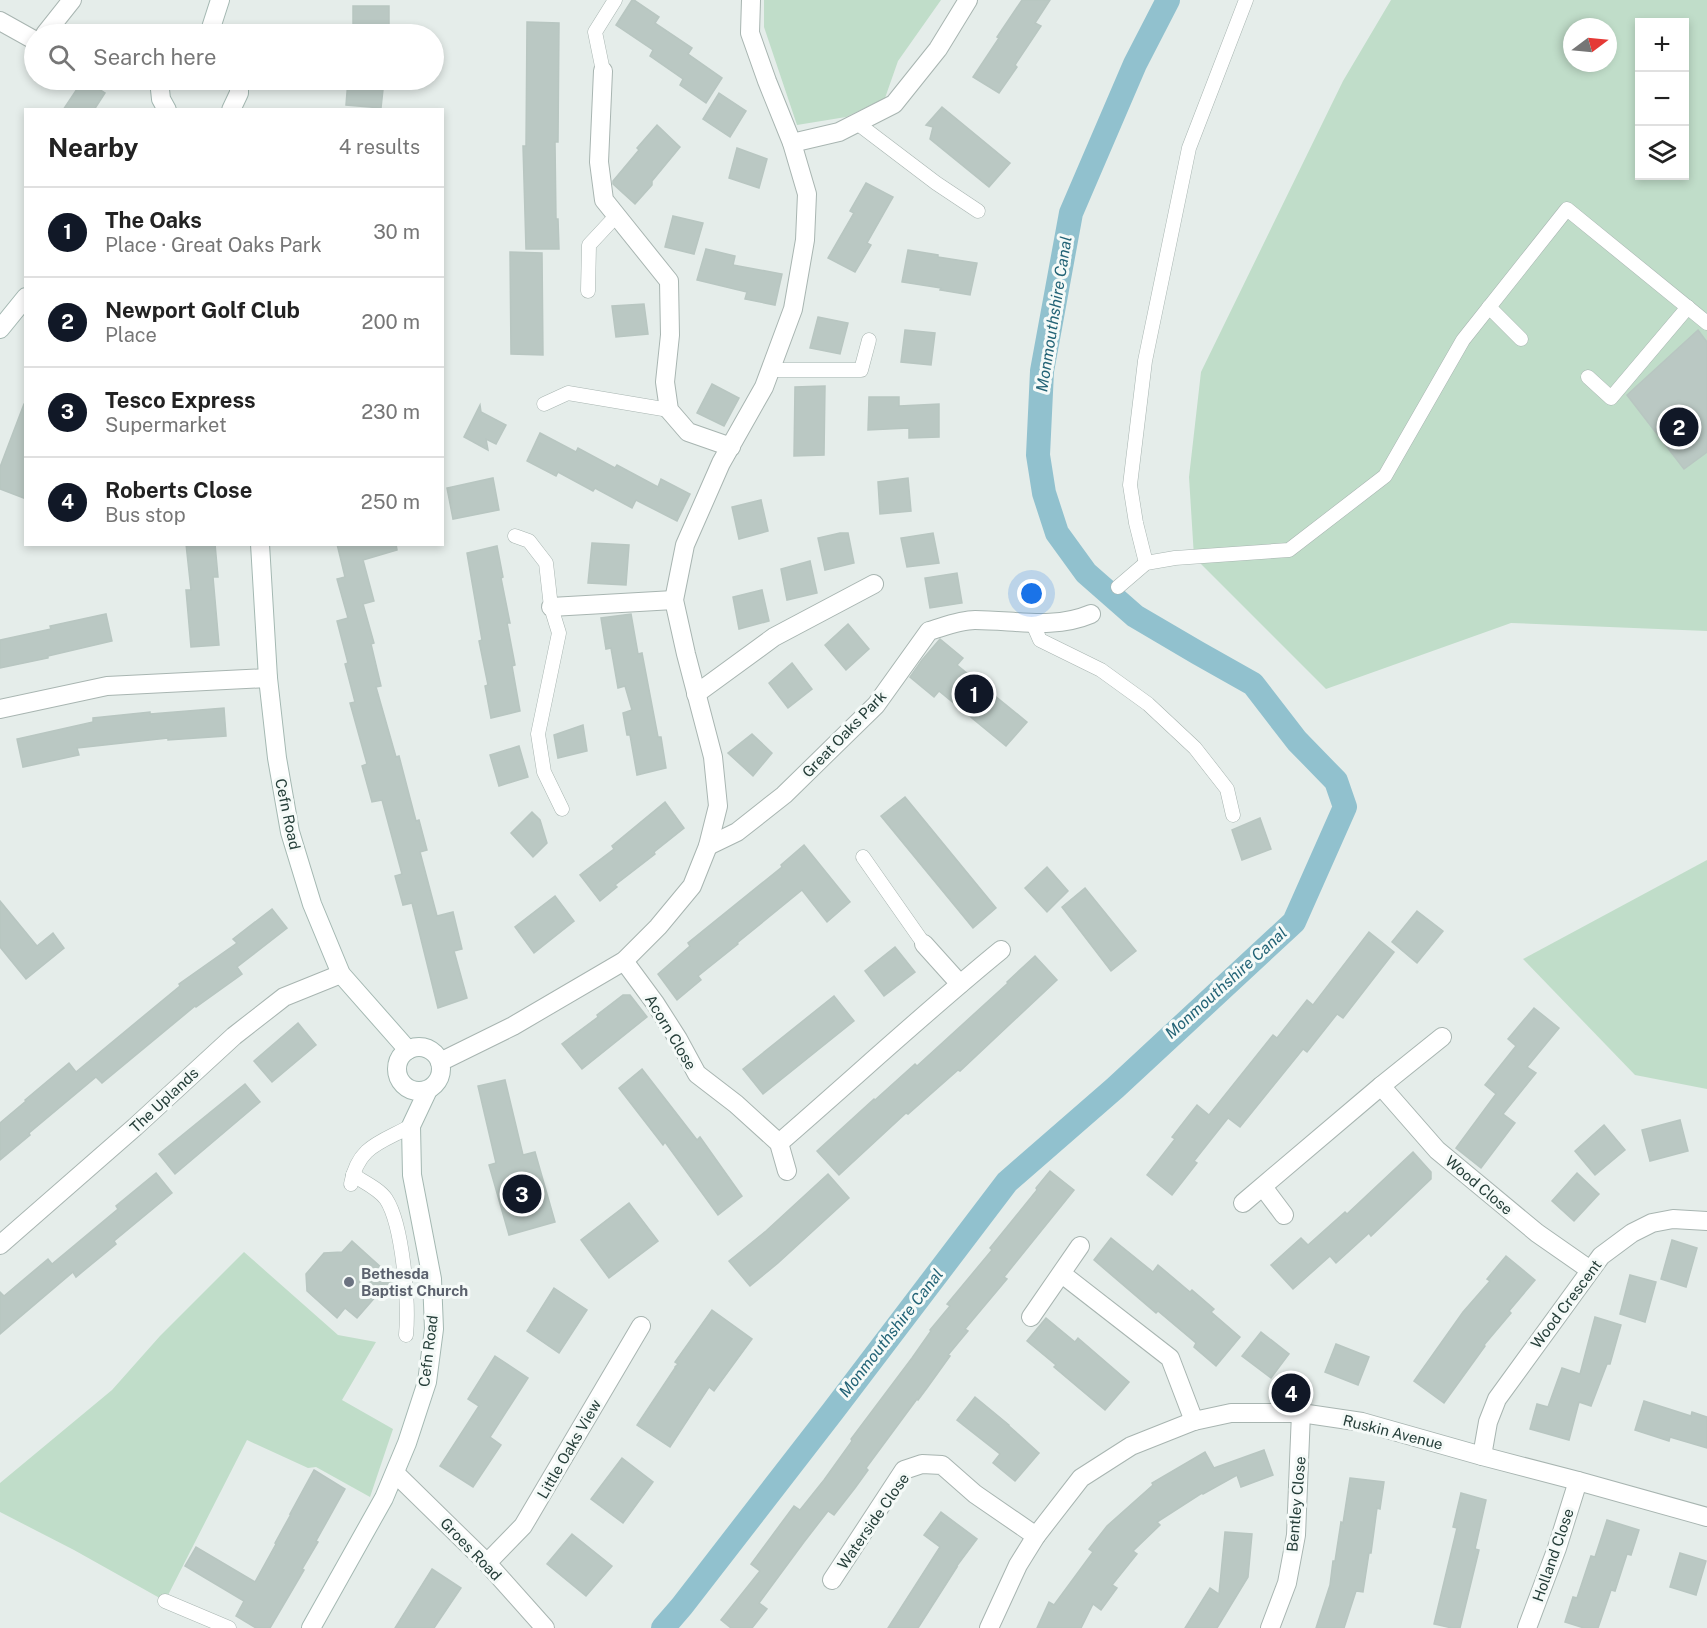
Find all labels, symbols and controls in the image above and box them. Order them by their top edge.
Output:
north arrow [1563,18,1617,72]
map controls [1635,18,1689,180]
button: + [1635,18,1689,72]
search box [24,24,444,90]
icon: search [45,41,78,74]
text: Search here [93,44,217,70]
button: − [1635,72,1689,126]
button: layers [1635,126,1689,180]
text: Nearby [48,132,138,163]
text: 4 results [339,135,420,159]
text: The Oaks [105,207,202,233]
text: 1 [63,220,72,244]
text: 30 m [373,220,420,244]
text: Place · Great Oaks Park [105,233,322,257]
water label: Monmouthshire Canal [1032,235,1076,393]
text: Newport Golf Club [105,297,300,323]
text: 2 [61,310,74,334]
text: 200 m [362,310,420,334]
text: Place [105,323,157,347]
text: Tesco Express [105,387,256,413]
text: 3 [61,400,74,424]
text: 230 m [361,400,420,424]
pin: 2 [1660,404,1698,450]
text: Supermarket [105,413,227,437]
text: Roberts Close [105,477,252,503]
text: 4 [61,490,74,514]
text: 250 m [361,490,420,514]
text: Bus stop [105,503,186,527]
your location [1017,579,1046,608]
pin: 1 [954,672,994,716]
street label: Great Oaks Park [799,687,889,781]
street label: Cefn Road [272,777,304,851]
water label: Monmouthshire Canal [1161,923,1291,1043]
street label: Acorn Close [642,992,700,1072]
street label: The Uplands [126,1064,202,1136]
street label: Wood Close [1442,1152,1516,1218]
pin: 3 [502,1172,542,1216]
street label: Wood Crescent [1527,1256,1605,1351]
place label: Bethesda Baptist Church [361,1265,468,1299]
water label: Monmouthshire Canal [835,1265,947,1401]
marker: Bethesda Baptist Church [342,1275,356,1289]
street label: Cefn Road [415,1314,441,1388]
pin: 4 [1272,1370,1310,1416]
street label: Little Oaks View [534,1396,604,1502]
street label: Ruskin Avenue [1341,1411,1445,1453]
street label: Bentley Close [1283,1455,1309,1553]
street label: Waterside Close [834,1470,912,1572]
street label: Holland Close [1529,1506,1577,1604]
street label: Groes Road [437,1514,505,1584]

